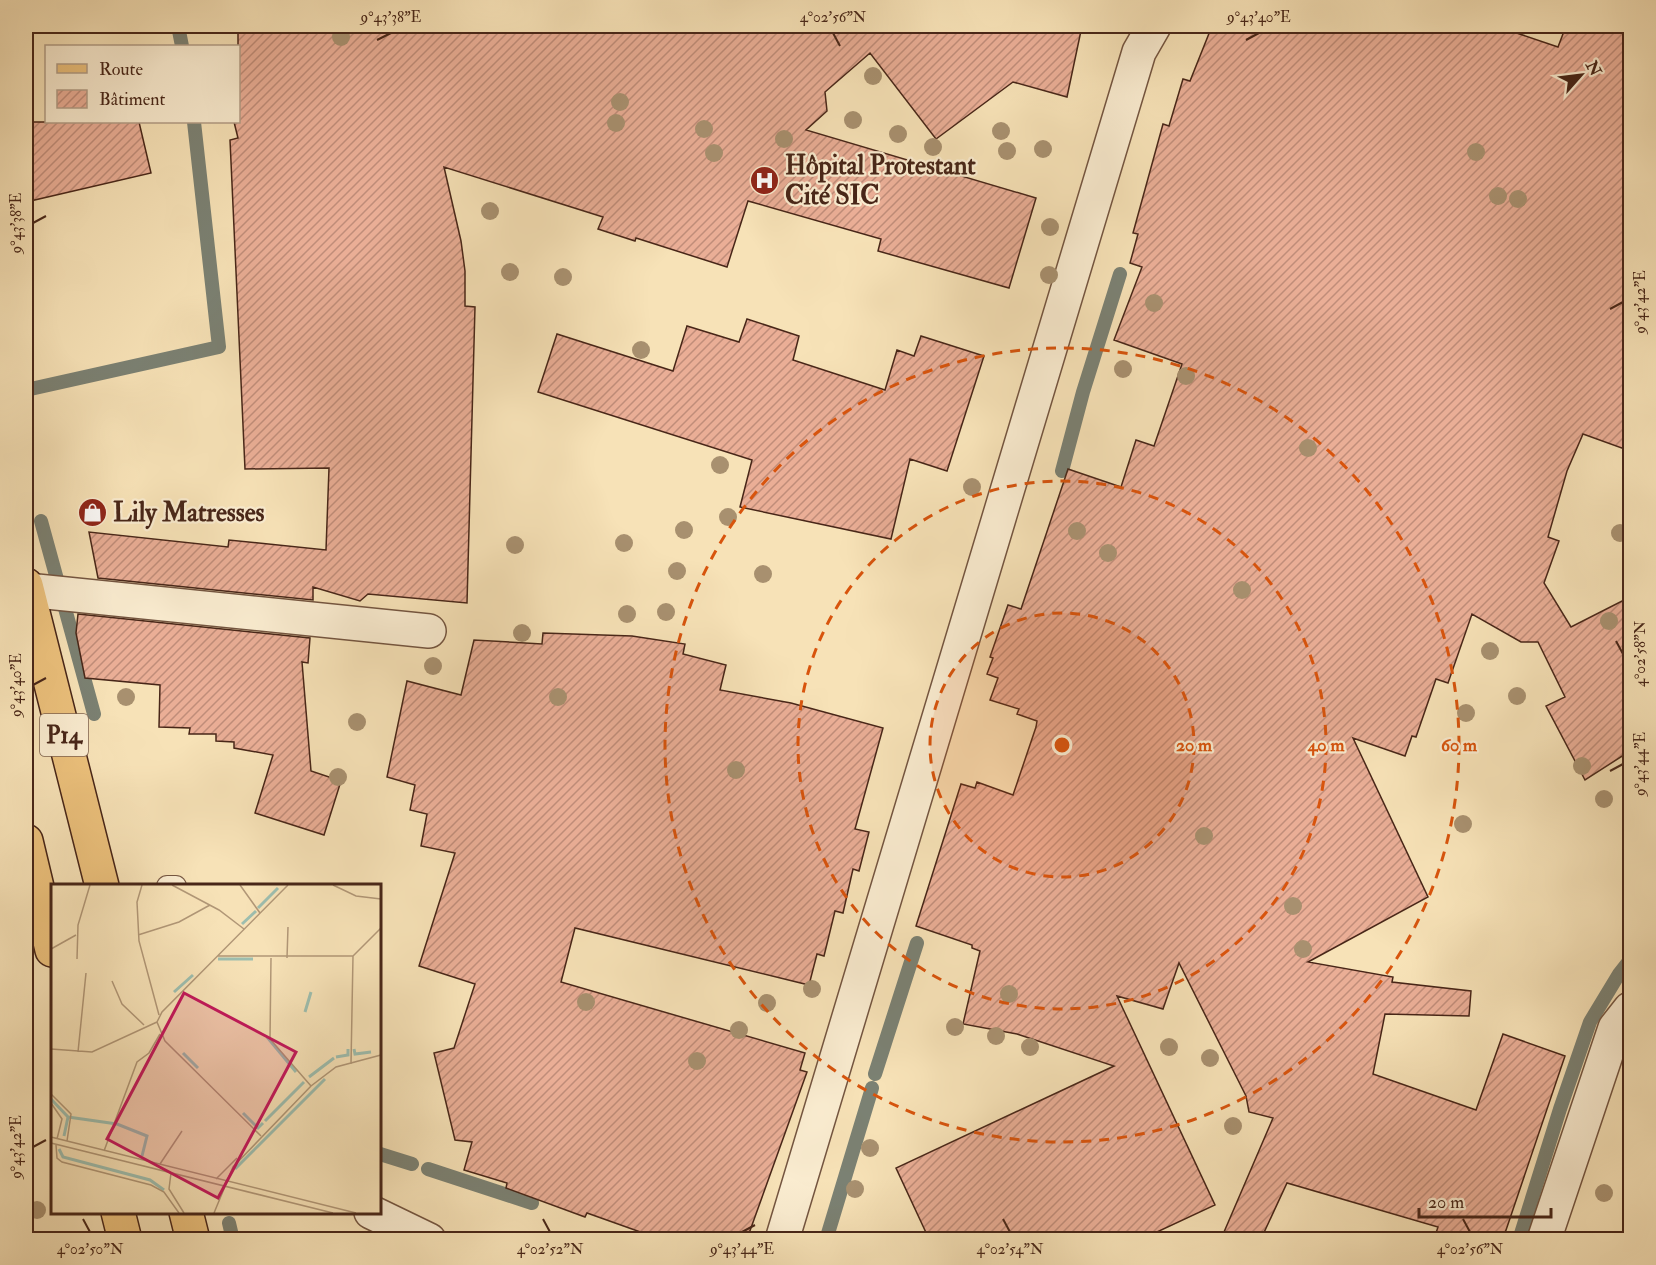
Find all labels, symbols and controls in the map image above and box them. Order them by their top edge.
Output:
text: 9°43'38"E [360,8,422,27]
text: 4°02'56"N [800,8,867,27]
text: 9°43'40"E [1226,8,1291,27]
legend [45,45,240,123]
north arrow [1551,45,1611,105]
text: N [1581,57,1606,80]
text: Route [99,58,143,81]
text: Bâtiment [99,88,165,111]
place label: Hôpital Protestant Cité SIC [785,150,976,212]
hospital icon: Hôpital Protestant Cité SIC [748,164,780,196]
text: 9°43'38"E [7,192,26,254]
text: 9°43'42"E [1631,270,1650,335]
shop icon: Lily Matresses [76,496,108,528]
place label: Lily Matresses [113,497,265,530]
text: 4°02'58"N [1631,620,1650,687]
text: 9°43'40"E [7,653,26,718]
road number: P14 [40,714,88,756]
text: 9°43'44"E [1631,732,1650,797]
text: 20 m [1176,734,1213,757]
text: 40 m [1307,734,1345,757]
text: 60 m [1441,734,1478,757]
centre of rings [1052,735,1072,755]
inset map [51,884,381,1214]
text: 9°43'42"E [7,1115,26,1180]
scale bar [1419,1181,1551,1219]
text: 20 m [1428,1191,1464,1214]
text: 4°02'50"N [57,1240,124,1259]
text: 4°02'52"N [517,1240,584,1259]
text: 9°43'44"E [709,1240,774,1259]
text: 4°02'54"N [977,1240,1044,1259]
text: 4°02'56"N [1437,1240,1504,1259]

